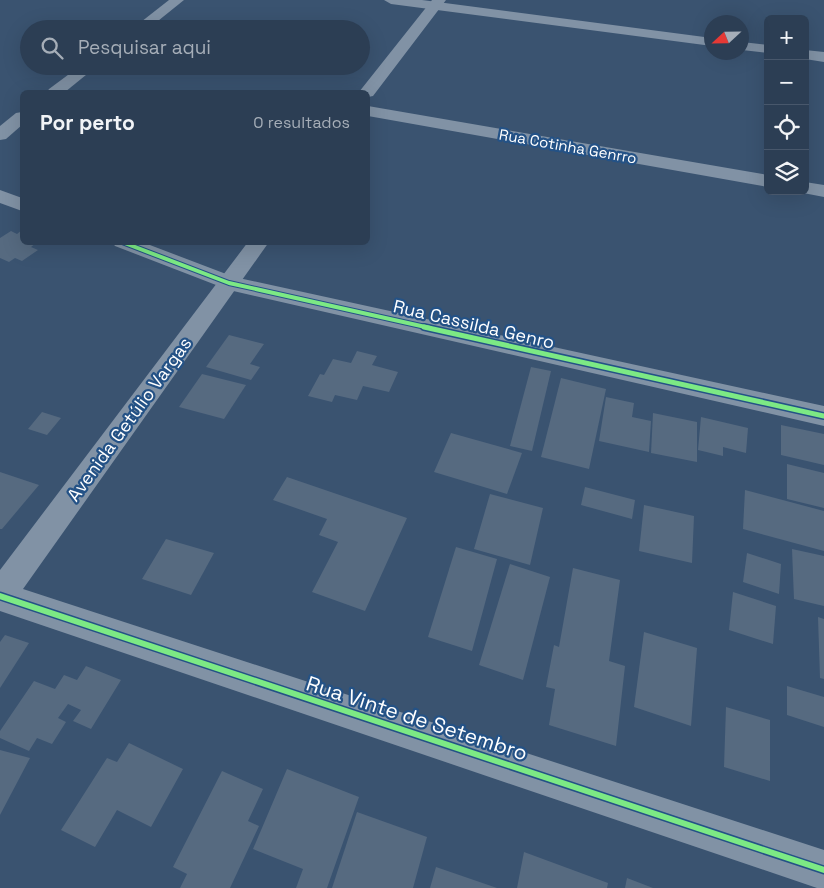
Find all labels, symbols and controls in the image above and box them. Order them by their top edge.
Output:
north arrow [704,15,749,60]
map controls [764,15,809,195]
button: + [764,15,809,60]
search box [20,20,370,75]
icon: search [38,34,66,62]
text: Pesquisar aqui [78,35,211,60]
button: − [764,60,809,105]
button: locate [764,105,809,150]
text: Por perto [40,109,135,136]
text: 0 resultados [253,112,350,133]
street label: Rua Cotinha Genrro [498,125,638,167]
button: layers [764,150,809,195]
street label: Rua Cassilda Genro [391,294,557,354]
street label: Avenida Getúlio Vargas [62,332,196,506]
street label: Rua Vinte de Setembro [303,669,531,767]

